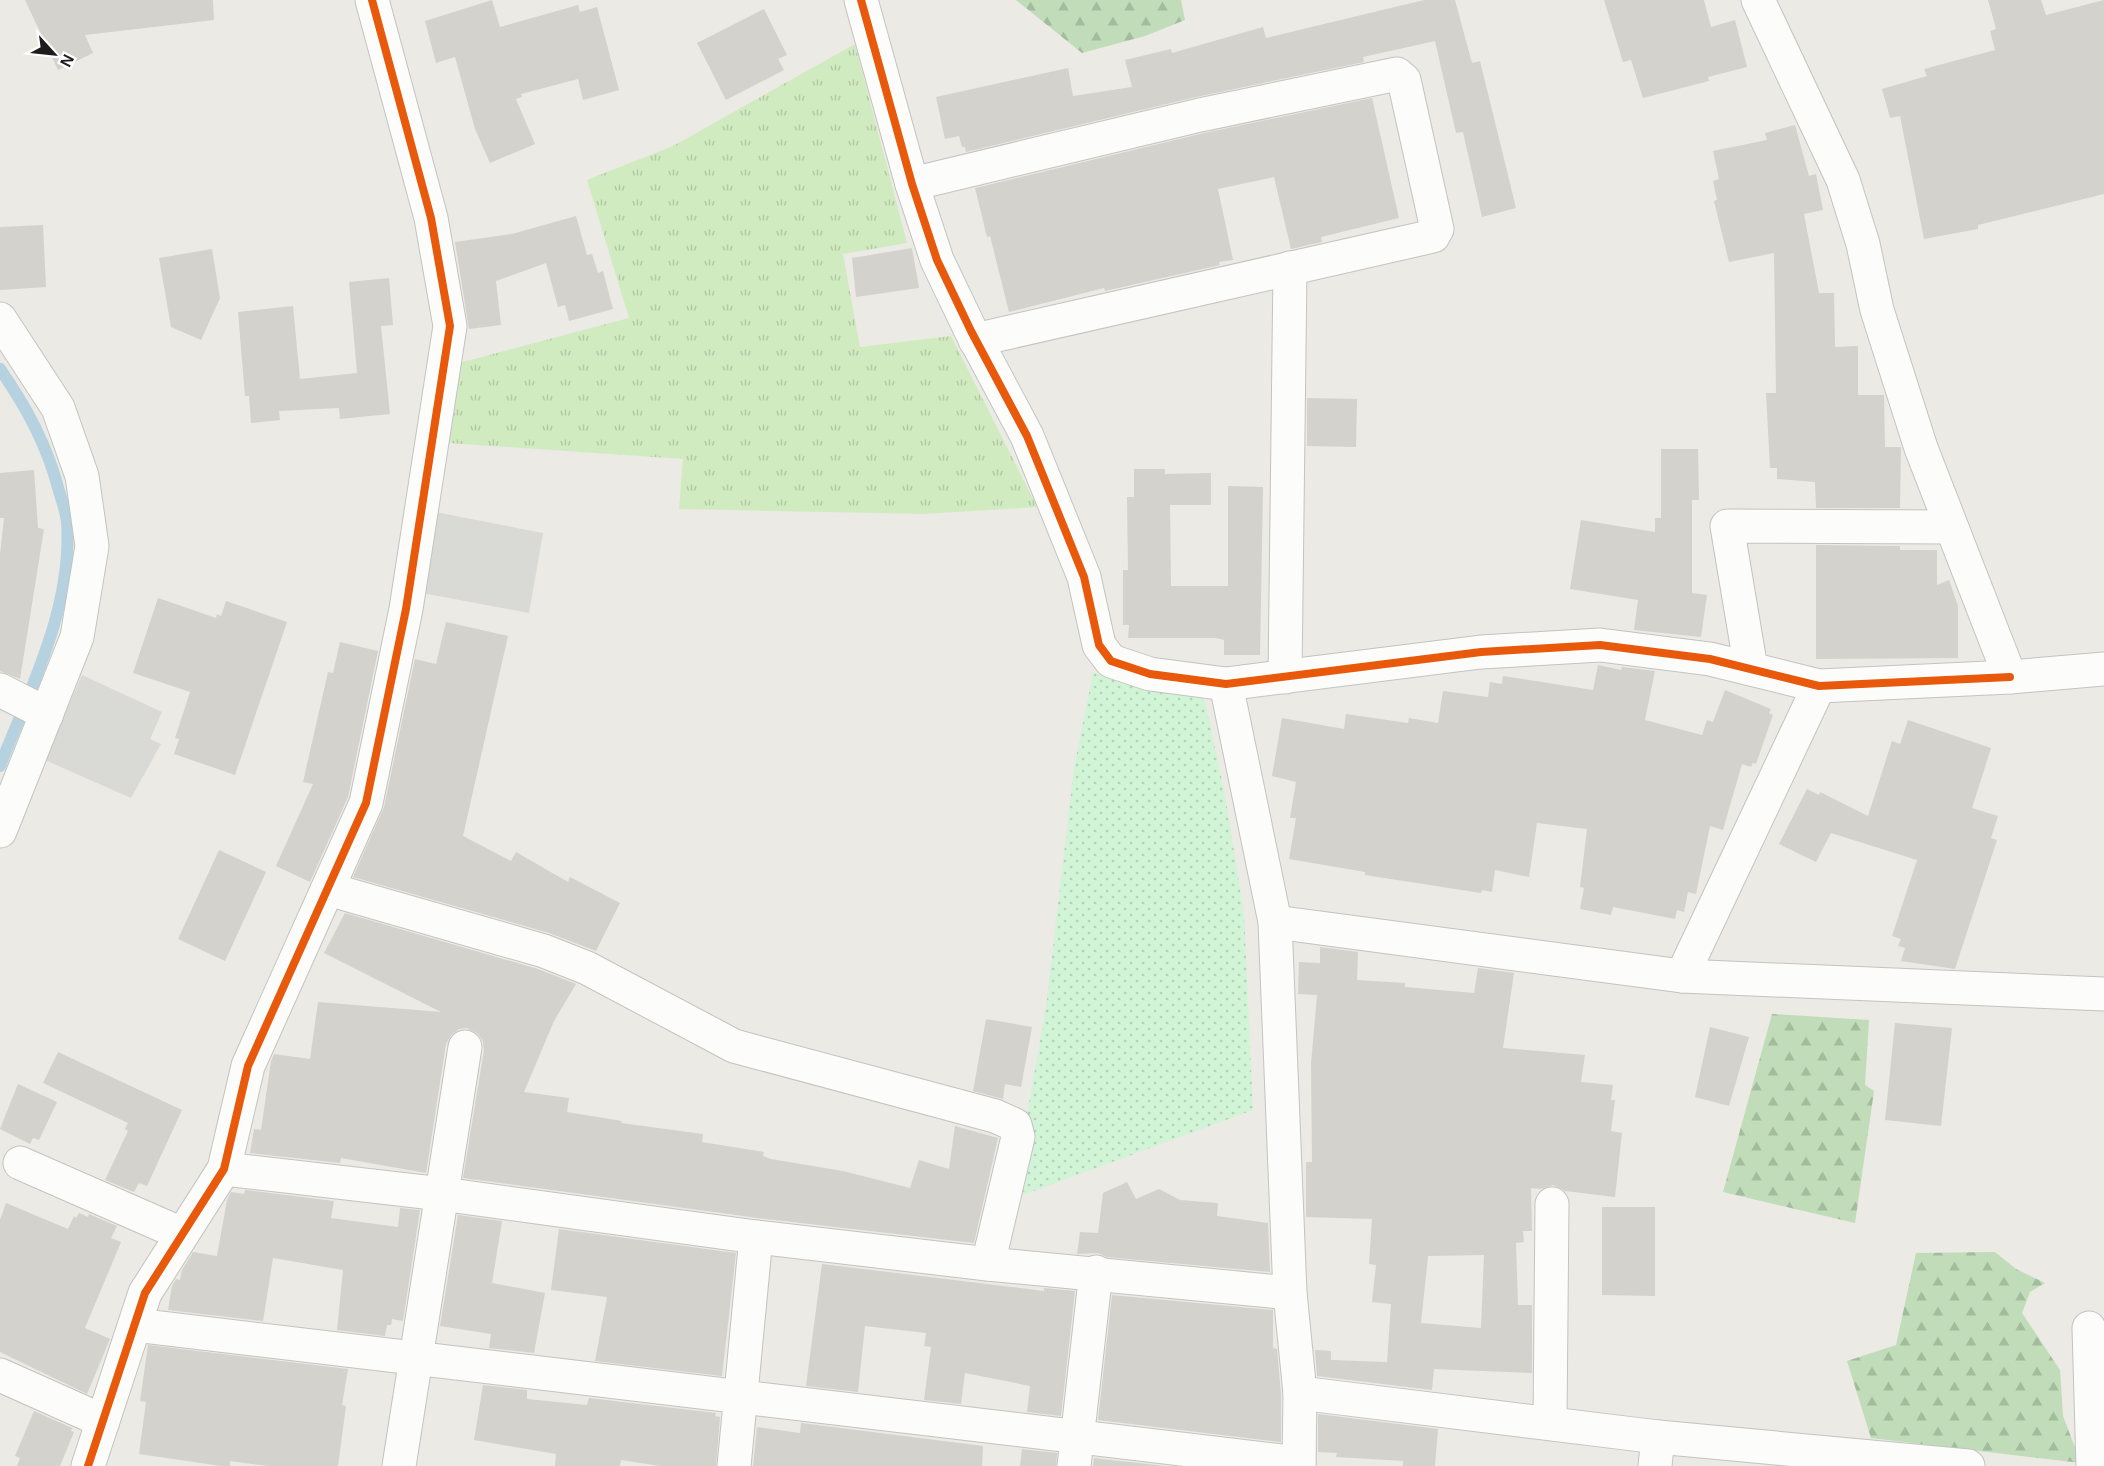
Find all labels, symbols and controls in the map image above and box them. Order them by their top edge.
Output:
north arrow [24,24,84,84]
text: N [57,52,77,70]

